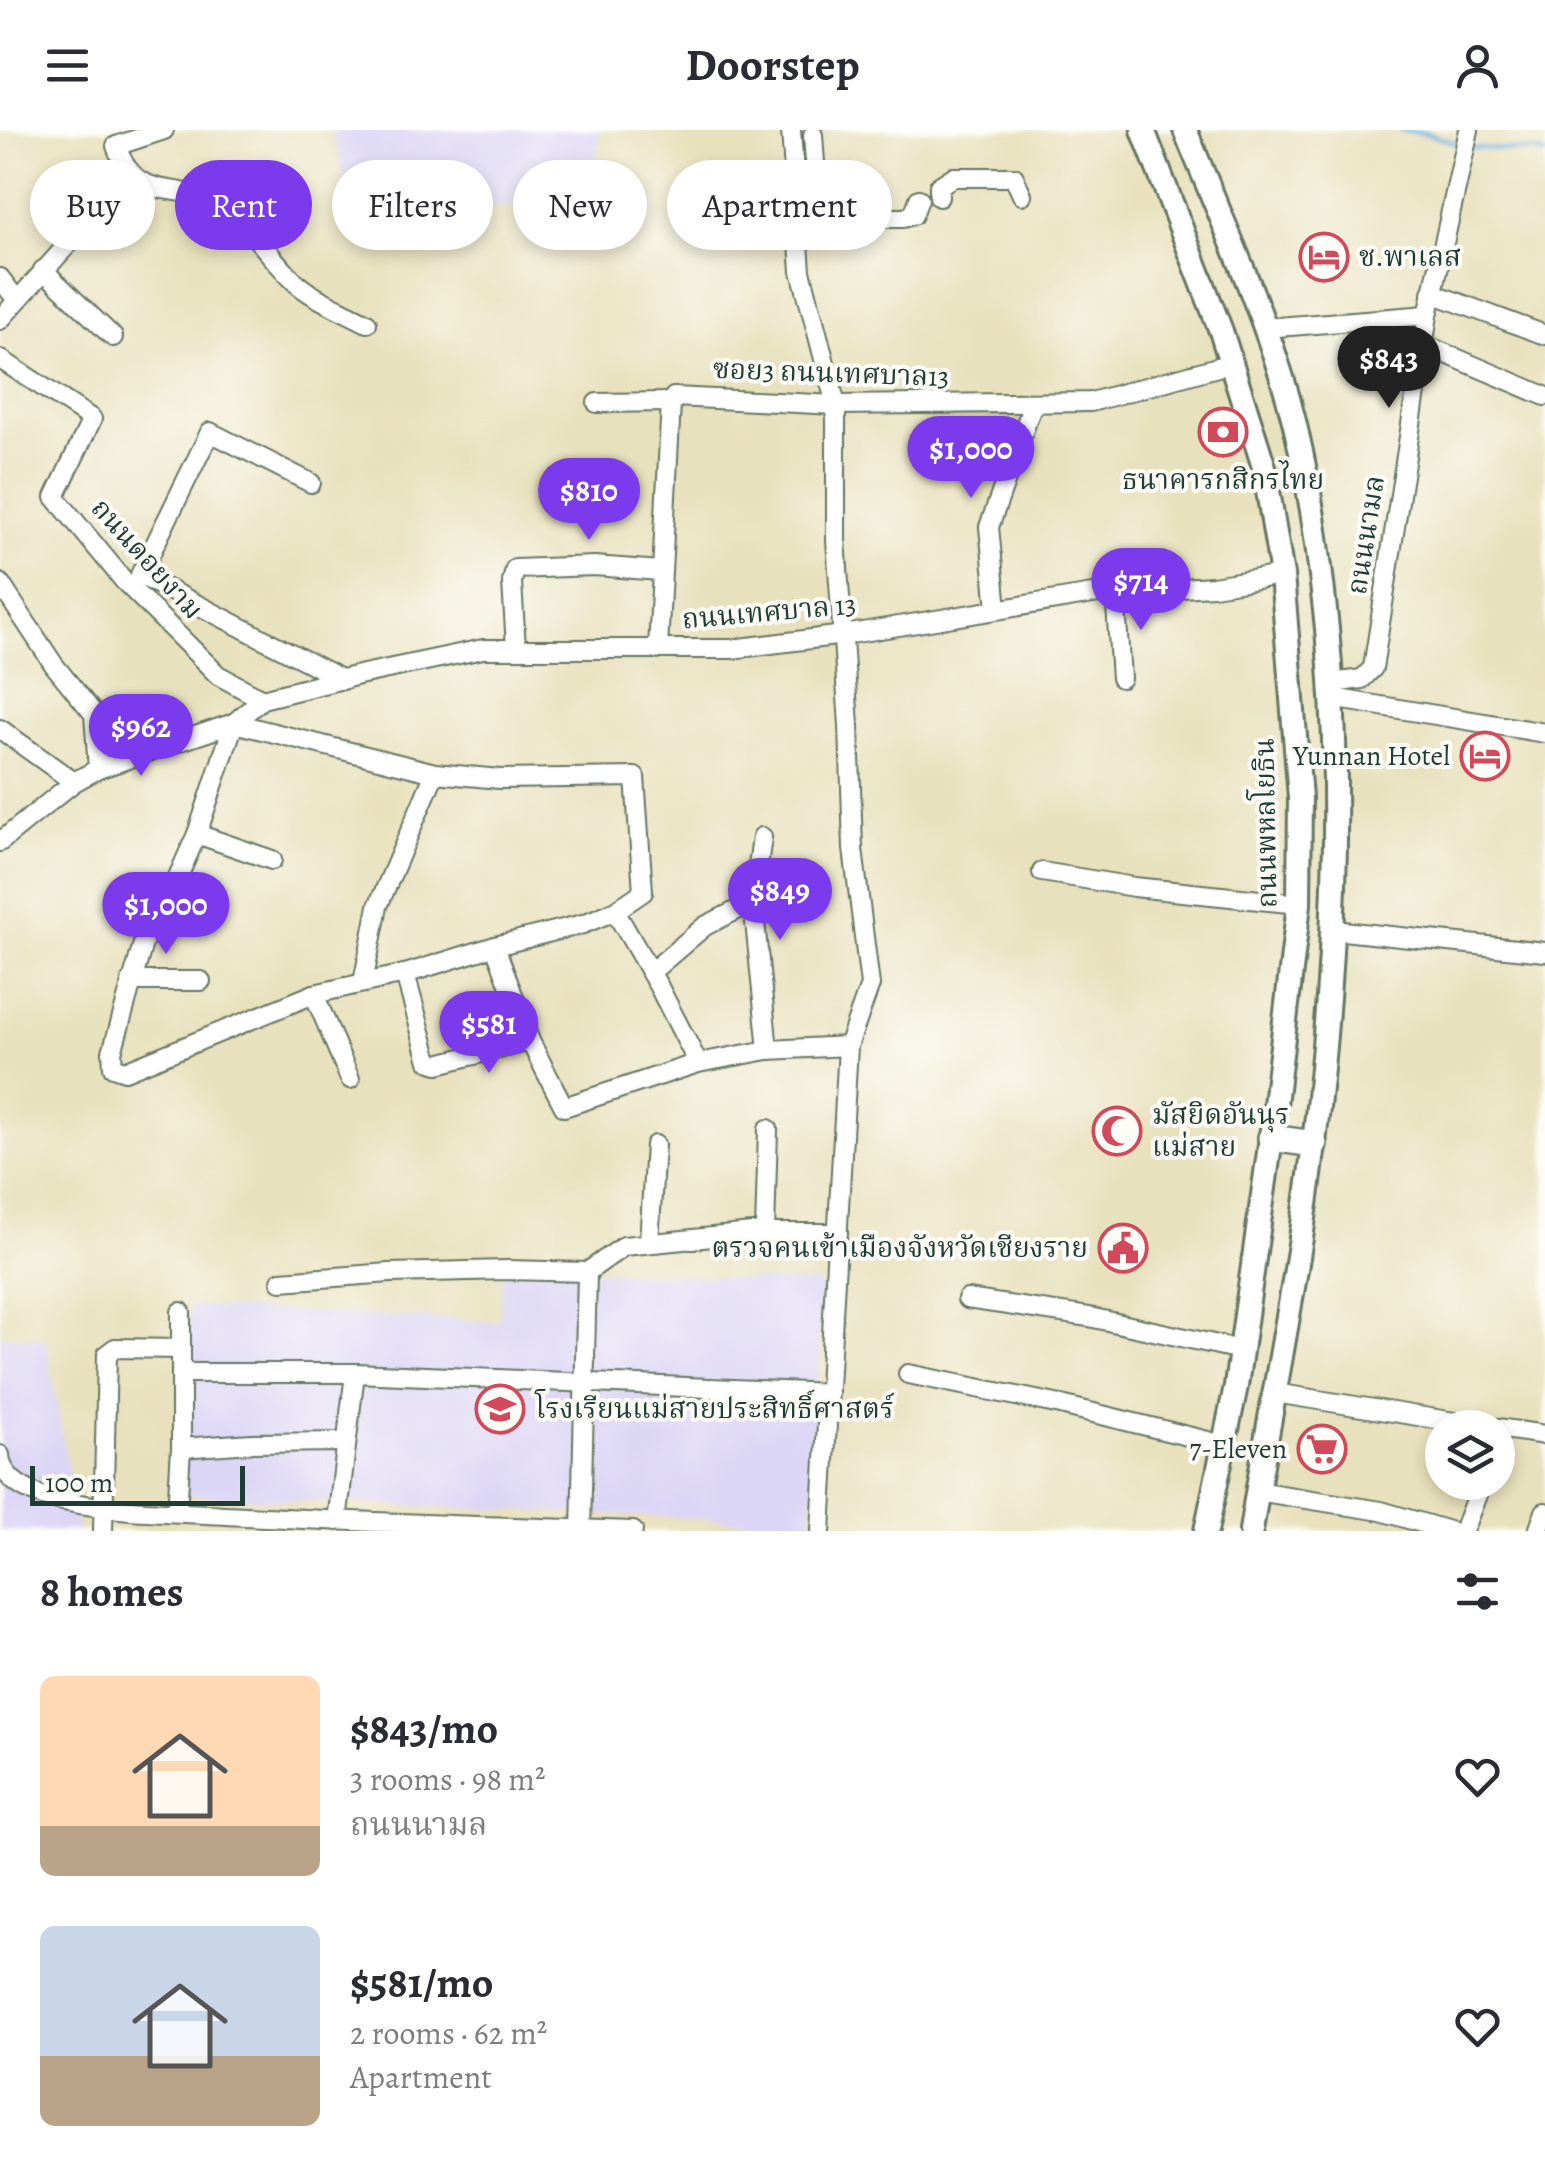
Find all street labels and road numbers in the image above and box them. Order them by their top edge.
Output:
street label: ซอย3 ถนนเทศบาล13 [712,350,950,396]
street label: ถนนนามล [1338,473,1394,597]
street label: ถนนดอยงาม [82,490,212,628]
street label: ถนนเทศบาล 13 [680,585,858,639]
street label: ถนนพหลโยธิน [1245,737,1286,909]

